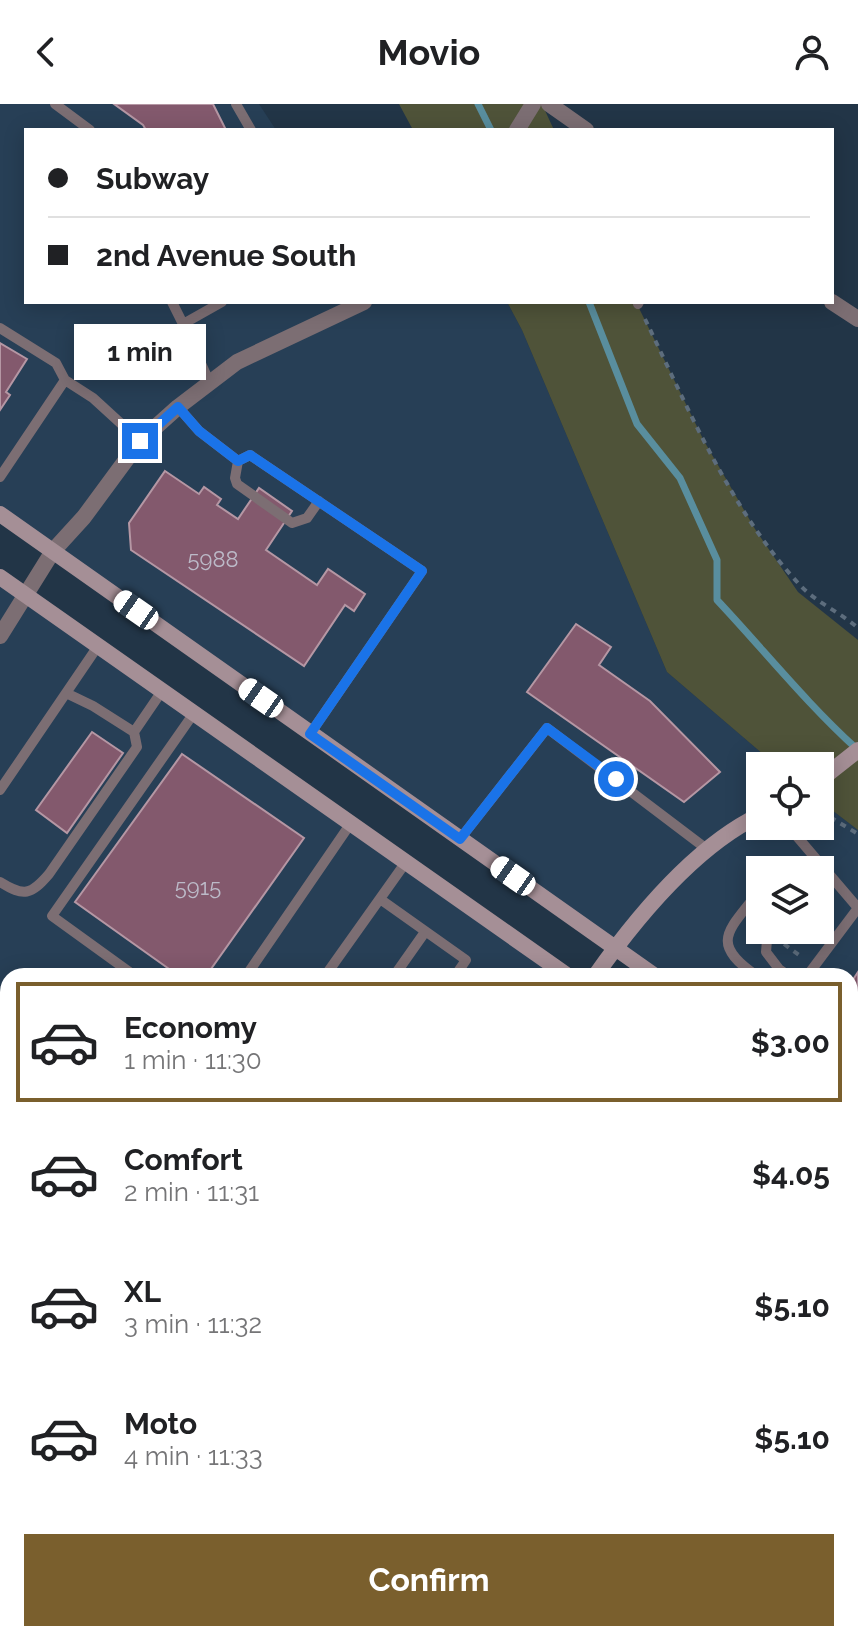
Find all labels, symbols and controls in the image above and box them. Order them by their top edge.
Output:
icon: back [24,30,68,74]
icon: person [790,30,834,74]
text: Movio [378,31,480,73]
text: Subway [96,161,209,196]
text: 2nd Avenue South [96,238,356,273]
callout: 1 min [74,325,206,381]
text: 1 min [107,337,173,367]
route end [122,423,158,459]
house number: 5988 [188,546,238,572]
car [109,586,163,634]
car [234,674,288,722]
map controls [746,752,834,944]
button: locate [746,752,834,840]
route start [598,761,634,797]
car [486,852,540,900]
button: layers [746,856,834,944]
house number: 5915 [175,874,221,900]
icon: car [28,1006,100,1078]
text: Economy [124,1010,257,1045]
text: $3.00 [751,1025,830,1060]
text: 1 min · 11:30 [124,1045,262,1075]
icon: car [28,1138,100,1210]
text: Comfort [124,1142,243,1177]
text: $4.05 [752,1157,830,1192]
text: 2 min · 11:31 [124,1177,259,1207]
icon: car [28,1270,100,1342]
text: XL [124,1274,161,1309]
text: $5.10 [754,1289,830,1324]
text: 3 min · 11:32 [124,1309,262,1339]
icon: car [28,1402,100,1474]
text: Moto [124,1406,197,1441]
text: $5.10 [754,1421,830,1456]
text: 4 min · 11:33 [124,1441,263,1471]
button: Confirm [24,1534,834,1626]

